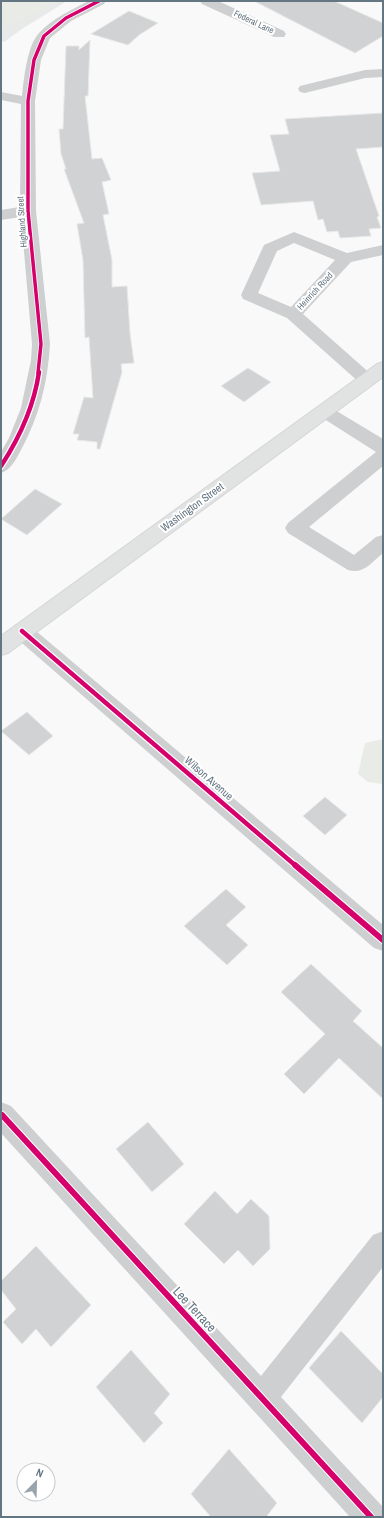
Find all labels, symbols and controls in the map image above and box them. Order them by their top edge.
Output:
street label: Federal Lane [232,7,276,37]
street label: Highland Street [14,196,30,248]
street label: Heinrich Road [294,270,336,312]
street label: Washington Street [158,479,227,535]
street label: Wilson Avenue [182,753,236,803]
street label: Lee Terrace [169,1283,220,1336]
north arrow [16,1462,56,1502]
text: N [34,1465,46,1481]

